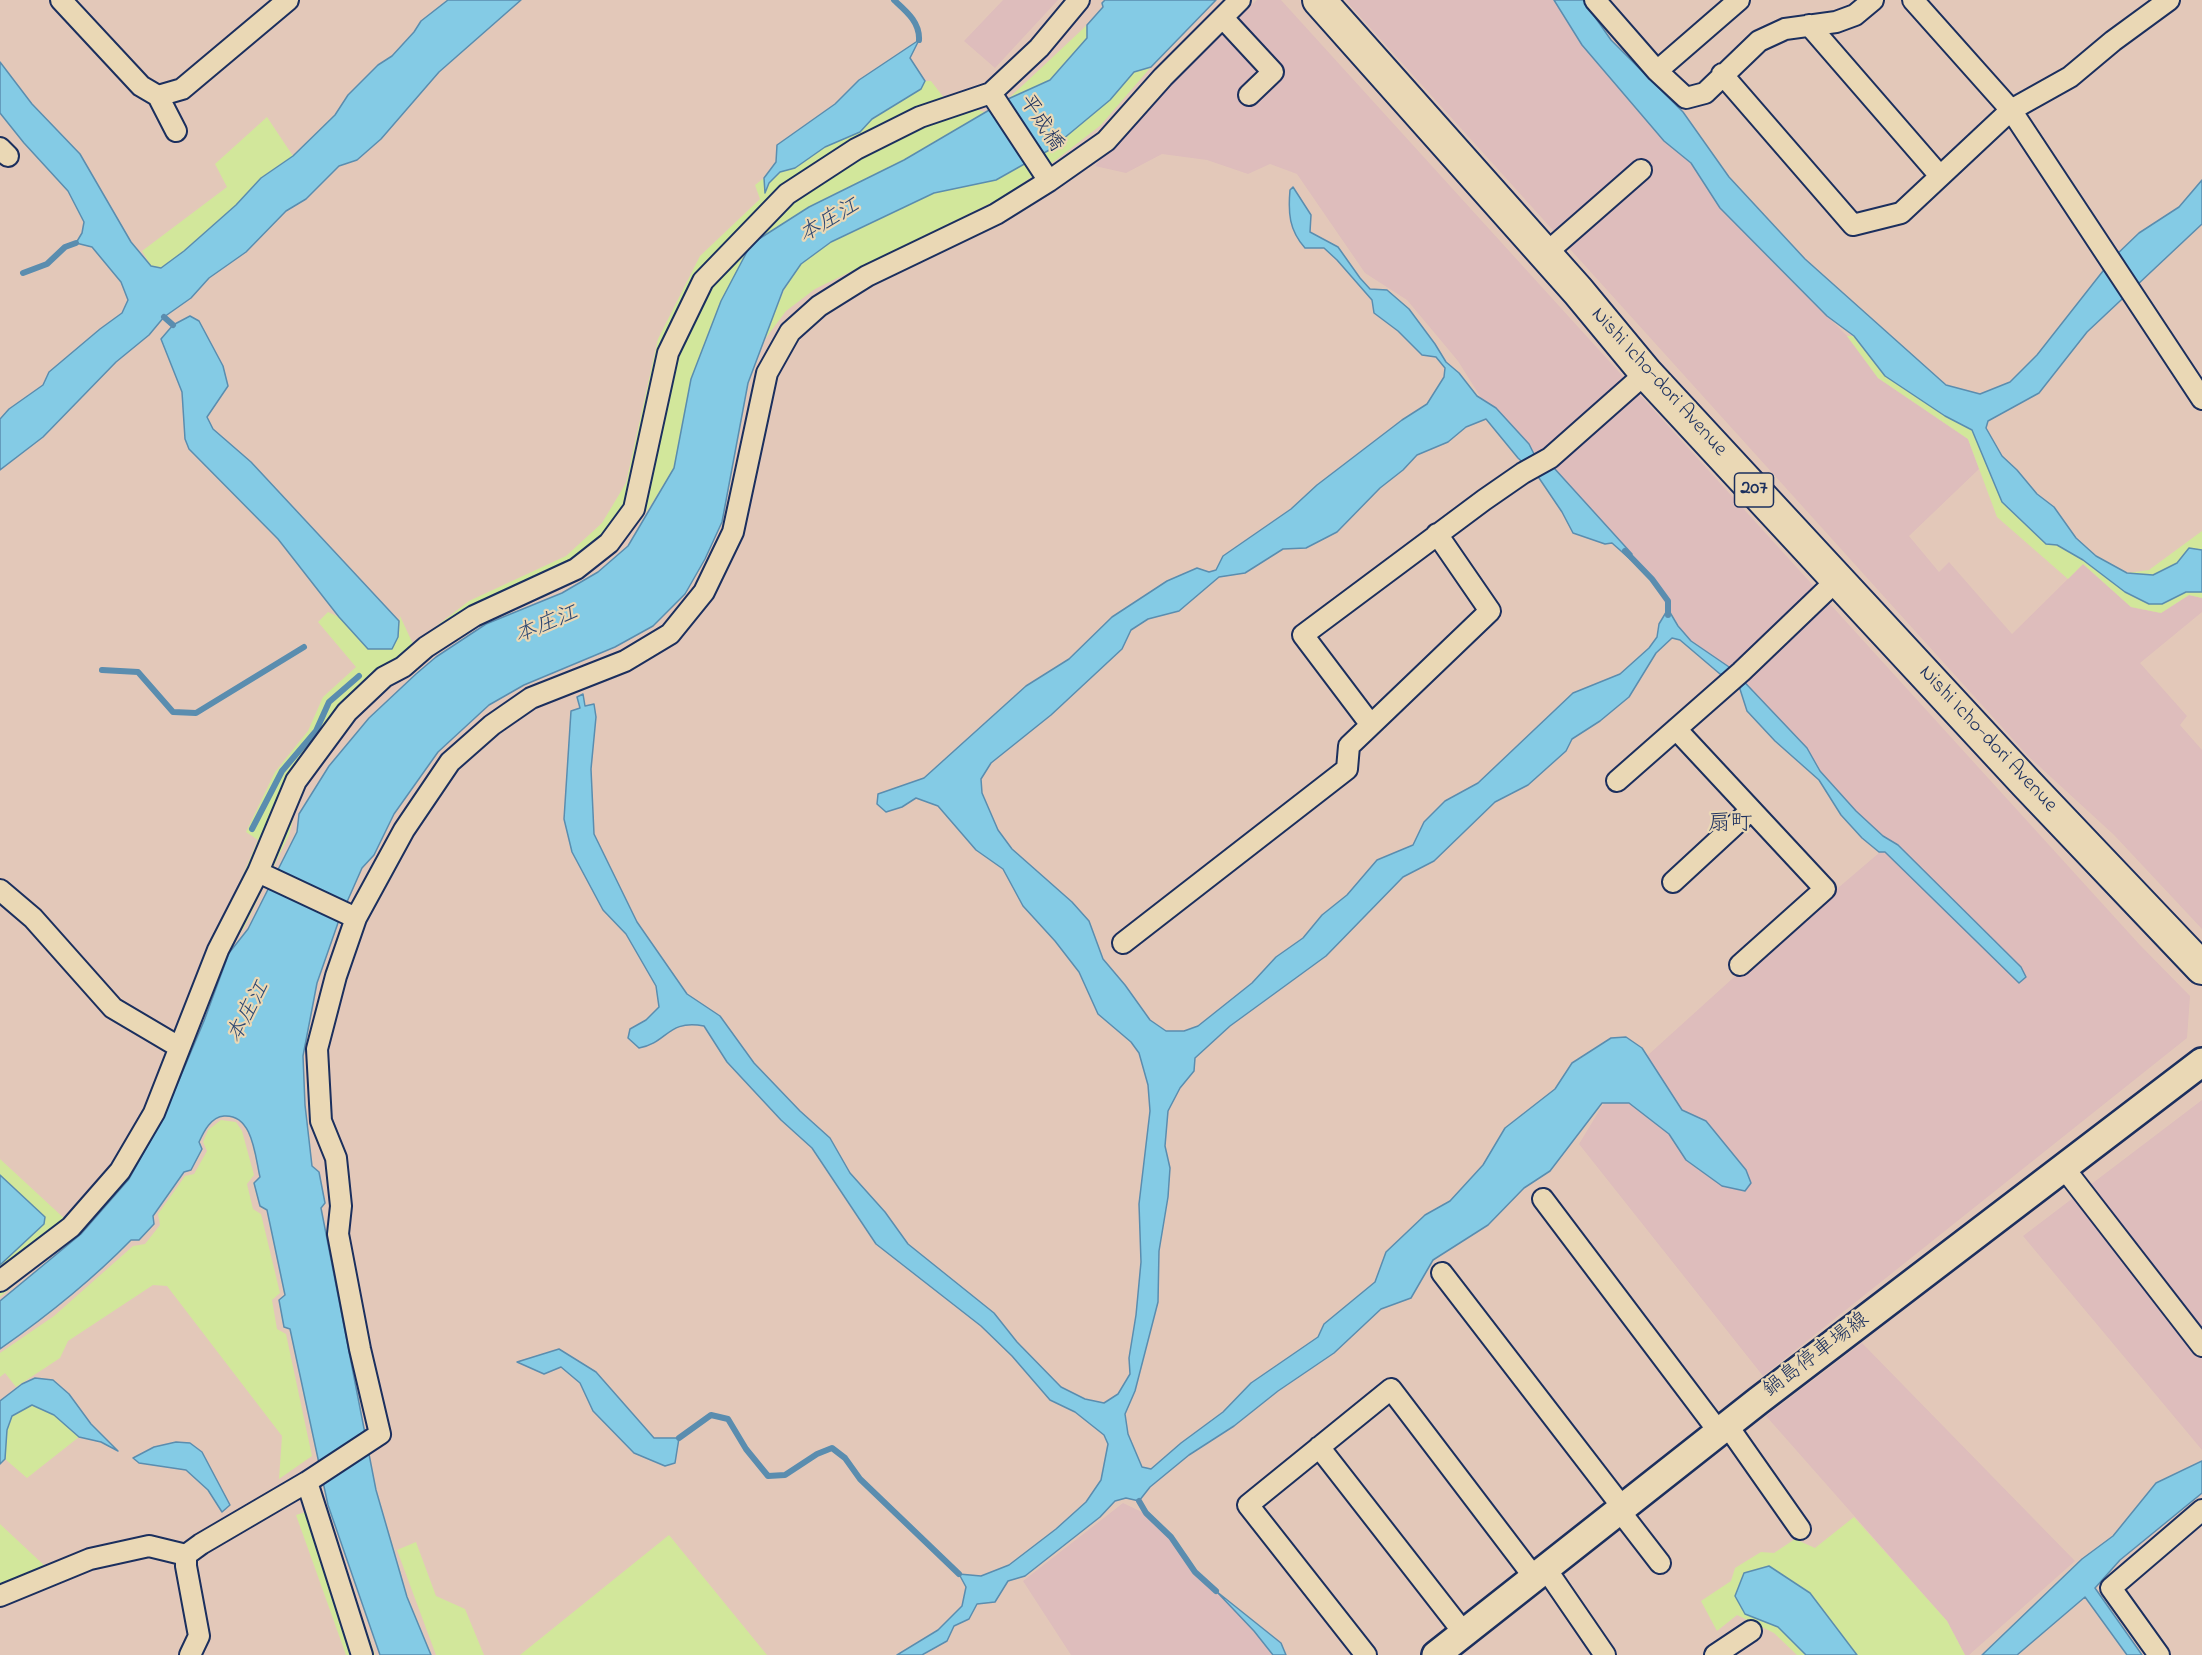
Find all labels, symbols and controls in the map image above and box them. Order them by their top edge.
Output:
street label: 平成橋 [1012,91,1068,157]
water label: 本庄江 [795,194,865,250]
street label: Nishi Icho-dori Avenue [1584,303,1732,463]
road number: 207 [1734,473,1774,507]
water label: 本庄江 [511,601,583,651]
street label: Nishi Icho-dori Avenue [1912,661,2062,819]
district label: 扇町 [1708,812,1752,838]
water label: 本庄江 [223,978,277,1048]
street label: 鍋島停車場線 [1759,1308,1875,1404]

